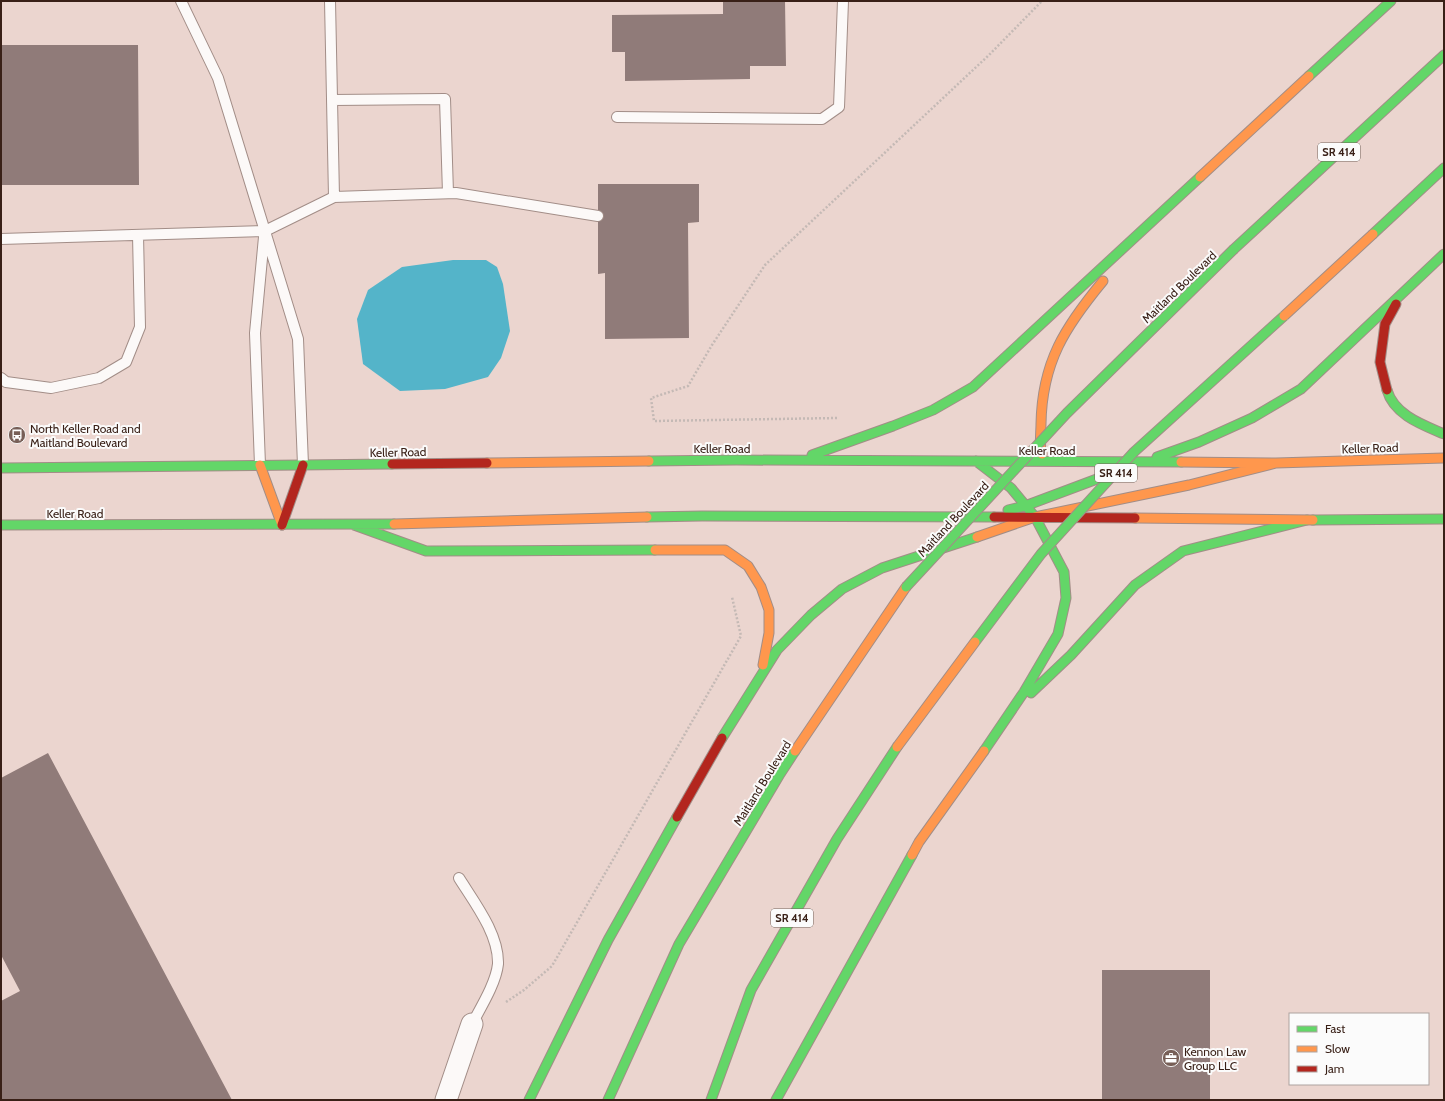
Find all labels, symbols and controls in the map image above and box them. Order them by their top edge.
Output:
road number: SR 414 [1318,143,1360,161]
street label: Maitland Boulevard [1139,248,1219,326]
place label: North Keller Road and Maitland Boulevard [30,421,141,450]
bus stop icon: North Keller Road and Maitland Boulevard [7,425,27,445]
street label: Keller Road [1341,440,1399,456]
street label: Keller Road [694,441,750,456]
street label: Keller Road [1019,443,1075,458]
street label: Keller Road [369,444,427,460]
road number: SR 414 [1095,464,1137,482]
street label: Maitland Boulevard [914,478,992,560]
street label: Keller Road [47,506,103,521]
street label: Maitland Boulevard [730,738,794,828]
road number: SR 414 [771,909,813,927]
legend [1289,1013,1429,1085]
text: Fast [1325,1021,1345,1036]
text: Slow [1325,1041,1350,1056]
place label: Kennon Law Group LLC [1184,1044,1247,1073]
office icon: Kennon Law Group LLC [1161,1048,1181,1068]
text: Jam [1324,1061,1344,1076]

